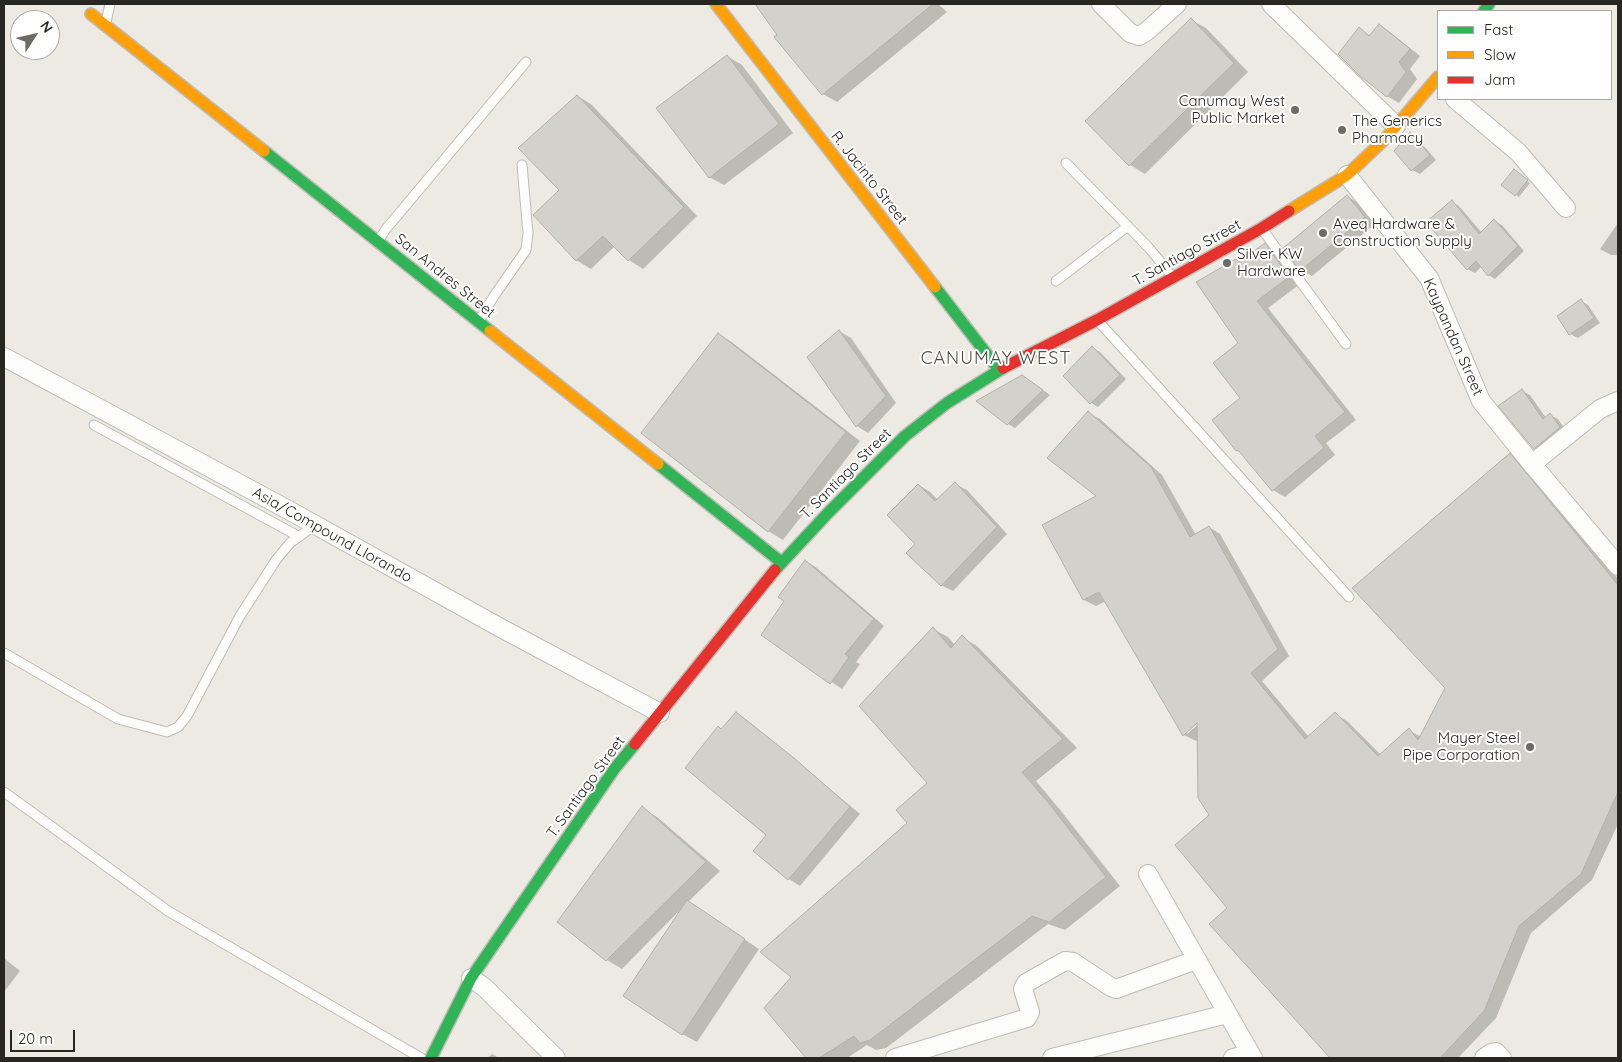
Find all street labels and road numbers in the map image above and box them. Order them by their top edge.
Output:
street label: R. Jacinto Street [827,128,911,228]
street label: T. Santiago Street [1130,216,1244,290]
street label: San Andres Street [391,230,499,322]
street label: Kaypandan Street [1419,276,1487,398]
street label: T. Santiago Street [797,425,895,523]
street label: Asia/Compound Llorando [249,484,415,586]
street label: T. Santiago Street [543,733,629,841]

